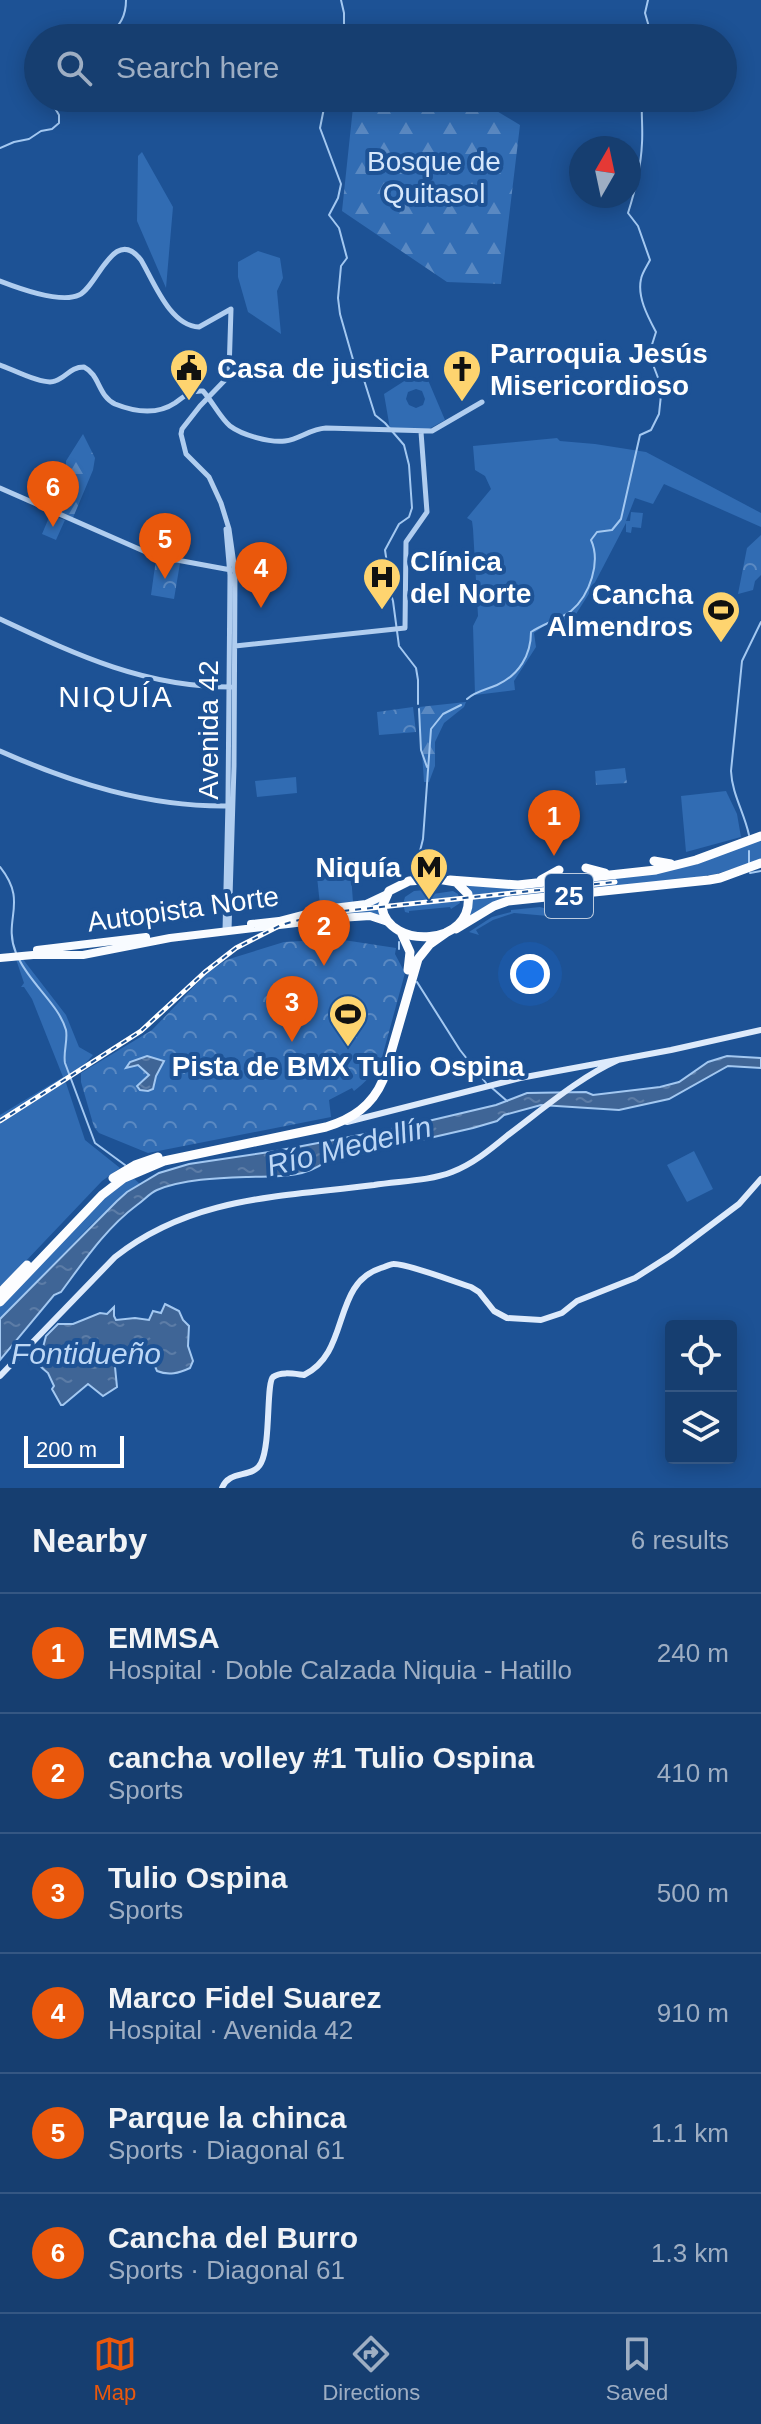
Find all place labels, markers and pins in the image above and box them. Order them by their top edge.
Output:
place label: Parroquia Jesús Misericordioso [490,338,708,401]
public building icon: Casa de justicia [168,347,210,402]
church icon: Parroquia Jesús Misericordioso [441,348,483,403]
place label: Casa de justicia [217,353,429,384]
pin: 6 [27,461,79,527]
pin: 5 [139,513,191,579]
pin: 4 [235,542,287,608]
place label: Clínica del Norte [410,546,531,609]
hospital icon: Clínica del Norte [361,556,403,611]
place label: Cancha Almendros [547,579,693,642]
sports icon: Cancha Almendros [700,589,742,644]
pin: 1 [528,790,580,856]
metro station icon: Niquía [408,846,450,901]
place label: Niquía [315,852,401,883]
pin: 2 [298,900,350,966]
pin: 3 [266,976,318,1042]
sports icon: Pista de BMX Tulio Ospina [327,993,369,1048]
place label: Pista de BMX Tulio Ospina [172,1051,525,1082]

